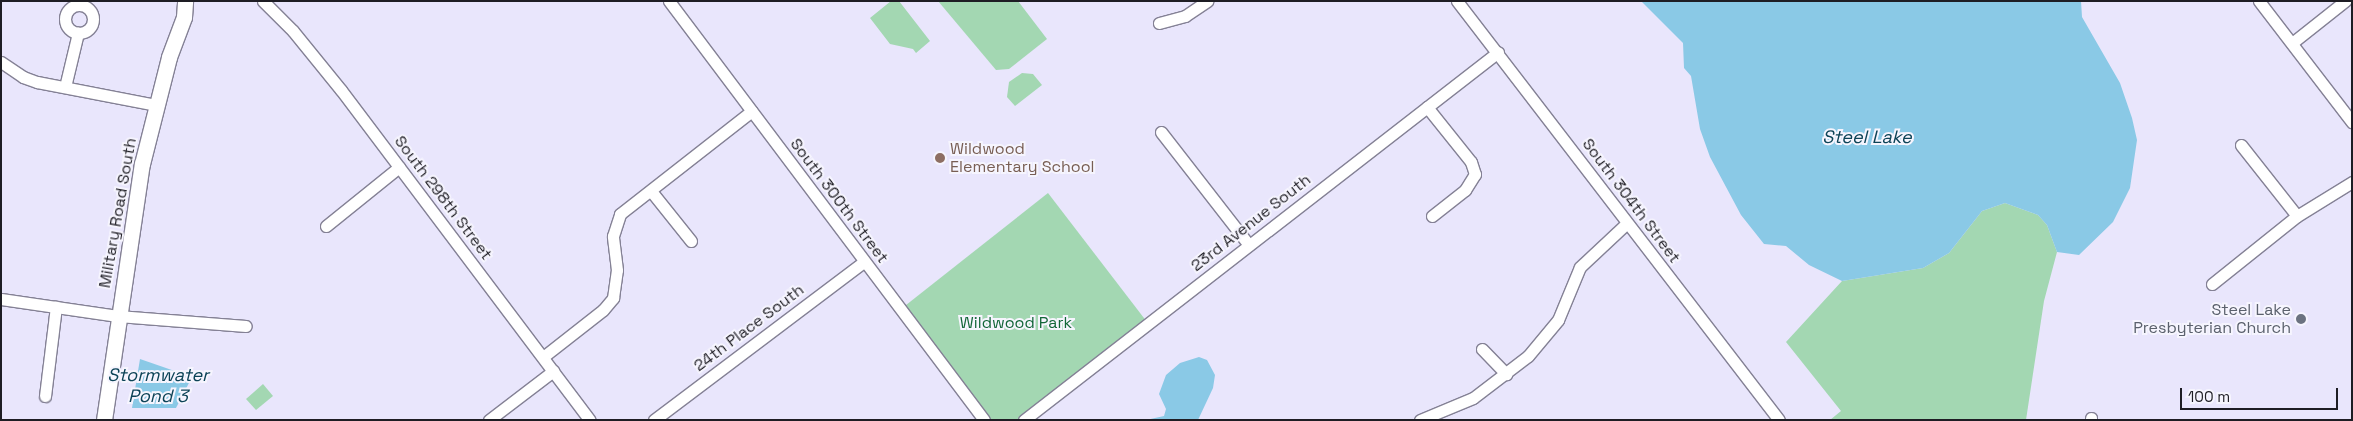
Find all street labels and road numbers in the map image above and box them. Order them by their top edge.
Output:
street label: South 298th Street [390,132,496,264]
street label: South 300th Street [786,135,892,267]
street label: South 304th Street [1578,135,1684,267]
street label: Military Road South [95,136,141,290]
street label: 23rd Avenue South [1187,170,1315,276]
street label: 24th Place South [690,280,808,376]

